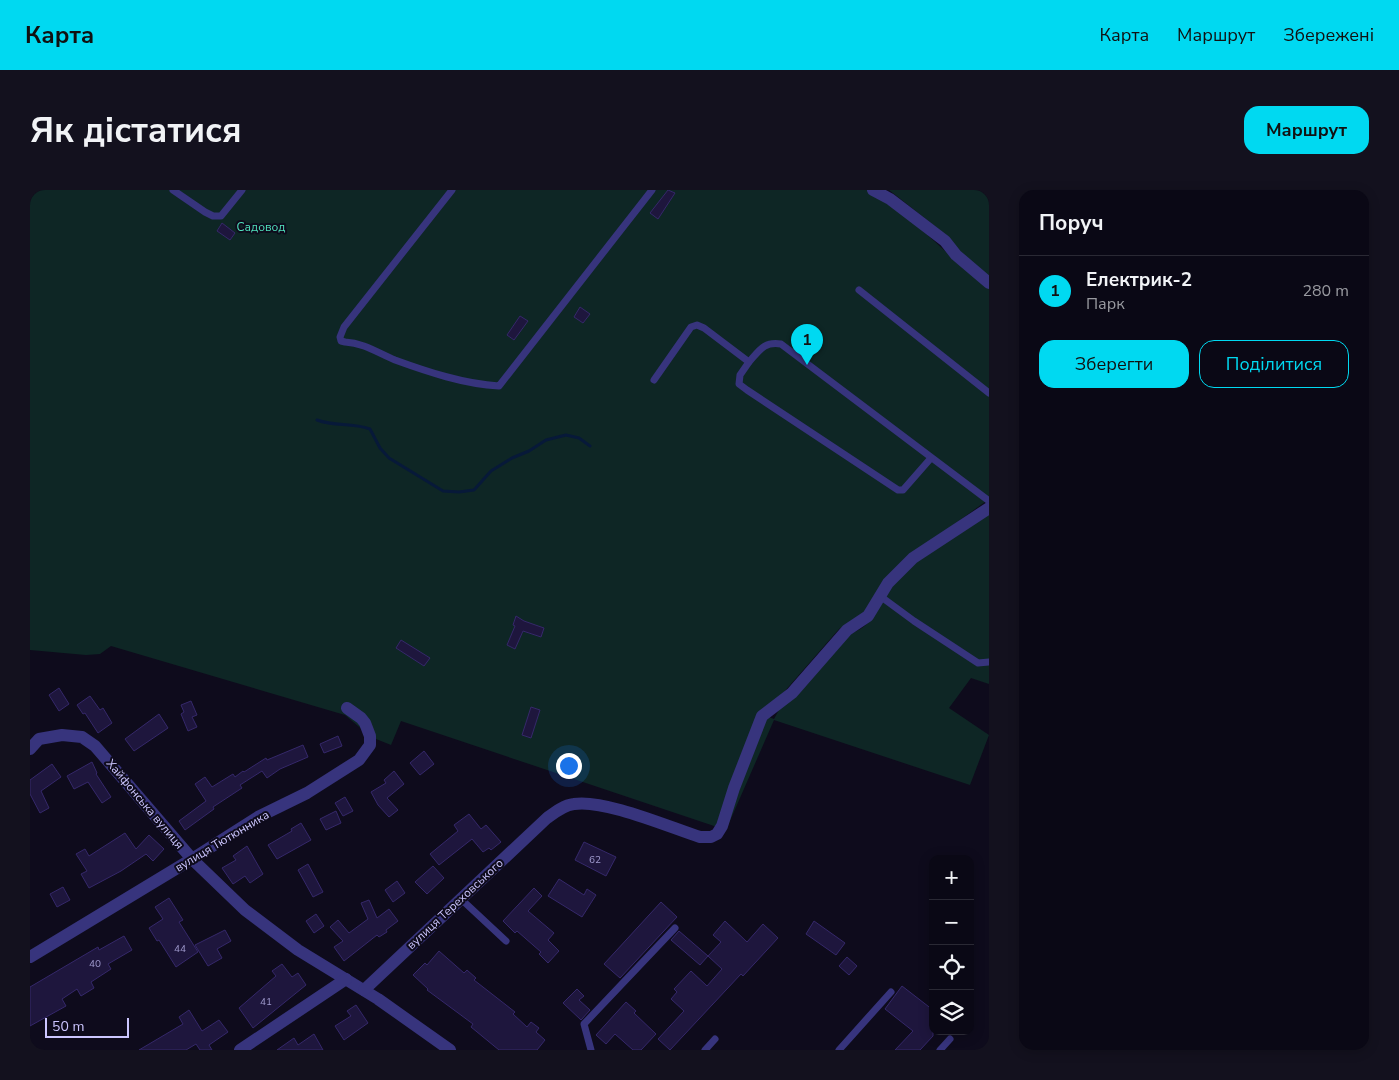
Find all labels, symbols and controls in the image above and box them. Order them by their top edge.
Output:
text: Карта [25,19,94,51]
text: Карта [1100,23,1149,47]
text: Маршрут [1177,23,1255,47]
text: Збережені [1283,23,1374,47]
button: Маршрут [1244,106,1369,154]
text: Як дістатися [30,107,242,154]
text: Поруч [1039,209,1104,237]
park label: Садовод [237,219,285,235]
text: Електрик-2 [1086,267,1192,293]
text: 1 [1050,280,1060,302]
text: 280 m [1302,280,1349,302]
text: Парк [1086,293,1125,315]
pin: 1 [791,324,823,365]
button: Зберегти [1039,340,1189,388]
button: Поділитися [1199,340,1349,388]
your location [556,753,582,779]
street label: Хайфонська вулиця [103,756,187,852]
street label: вулиця Тютюнника [172,807,272,875]
house number: 62 [589,853,601,867]
street label: вулиця Тереховського [403,855,507,953]
map controls [929,855,974,1035]
button: + [929,855,974,900]
button: − [929,900,974,945]
house number: 44 [174,942,186,956]
button: locate [929,945,974,990]
house number: 40 [89,957,101,971]
button: layers [929,990,974,1035]
house number: 41 [260,995,272,1009]
scale bar [45,1015,129,1038]
text: 50 m [52,1017,84,1036]

